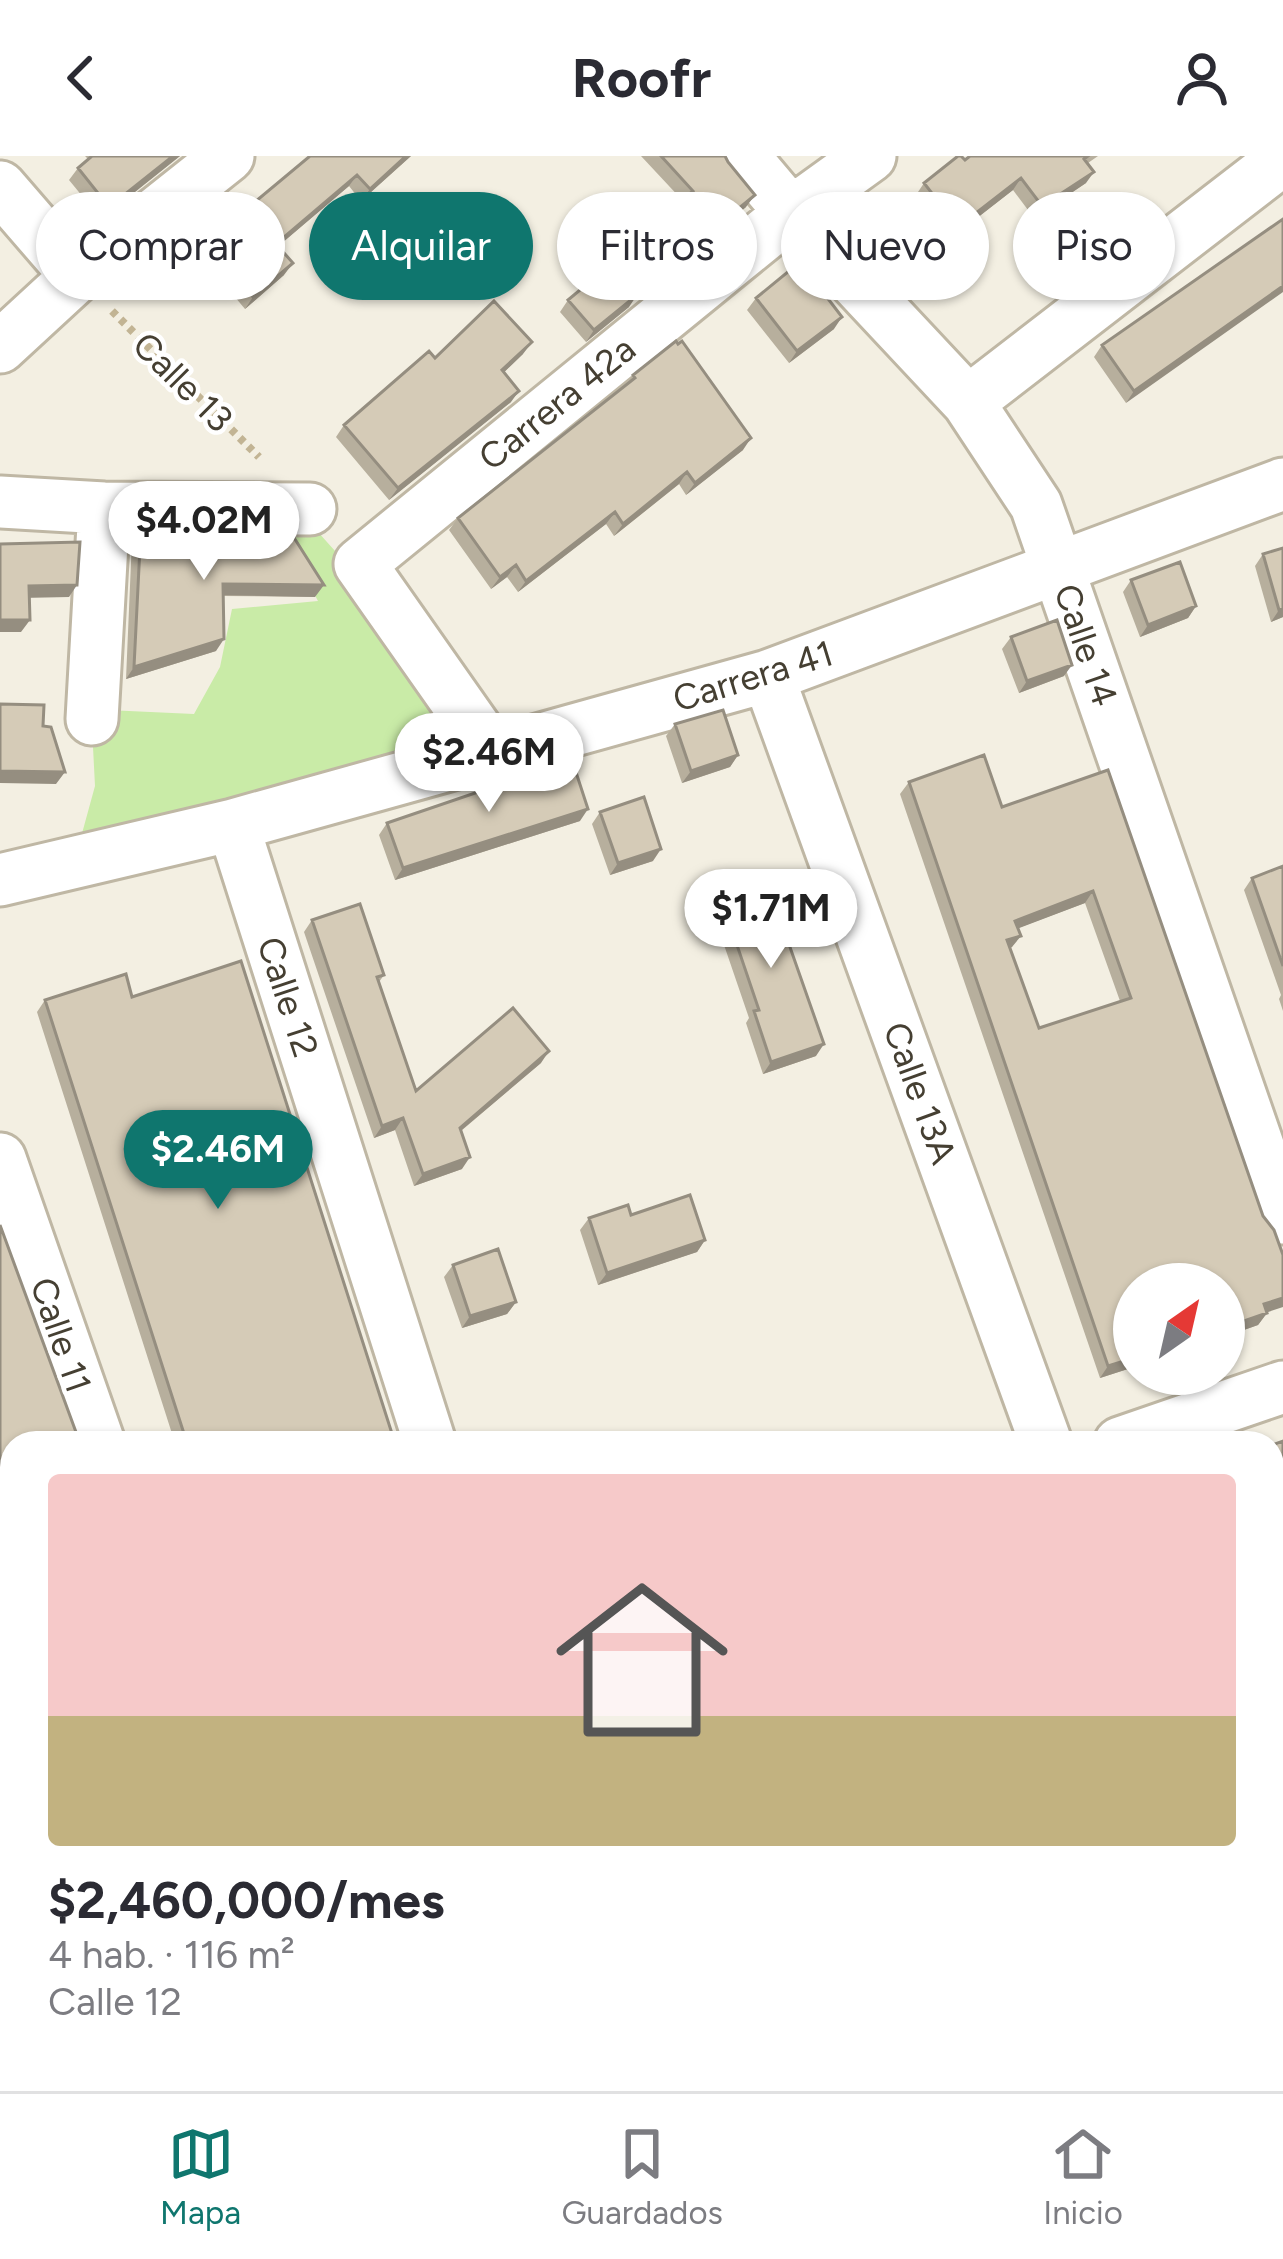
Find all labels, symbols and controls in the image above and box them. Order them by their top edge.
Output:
icon: back [48,45,114,111]
icon: person [1169,45,1235,111]
text: Roofr [572,46,711,111]
chip: Comprar [36,192,285,300]
chip: Alquilar [309,192,533,300]
chip: Filtros [557,192,757,300]
chip: Nuevo [781,192,989,300]
chip: Piso [1013,192,1175,300]
street label: Calle 13 [124,323,242,441]
street label: Carrera 42a [470,327,644,479]
pin: $4.02M [106,481,302,583]
text: $4.02M [135,496,273,543]
street label: Calle 14 [1045,578,1127,712]
street label: Carrera 41 [668,631,838,721]
pin: $2.46M [391,713,587,815]
text: $2.46M [422,728,556,775]
pin: $1.71M [673,869,869,971]
text: $1.71M [711,884,831,931]
street label: Calle 12 [248,932,328,1062]
street label: Calle 13A [875,1016,966,1170]
pin: $2.46M [120,1110,316,1212]
text: $2.46M [151,1125,285,1172]
north arrow [1113,1263,1245,1395]
map controls [1113,1263,1245,1395]
street label: Calle 11 [21,1272,101,1398]
icon: home [534,1552,750,1768]
text: $2,460,000/mes [48,1870,445,1931]
text: 4 hab. · 116 m² [48,1931,295,1978]
text: Calle 12 [48,1978,182,2025]
tab: Mapa [160,2121,241,2232]
tab: Guardados [561,2121,723,2232]
tab: Inicio [1043,2121,1123,2232]

